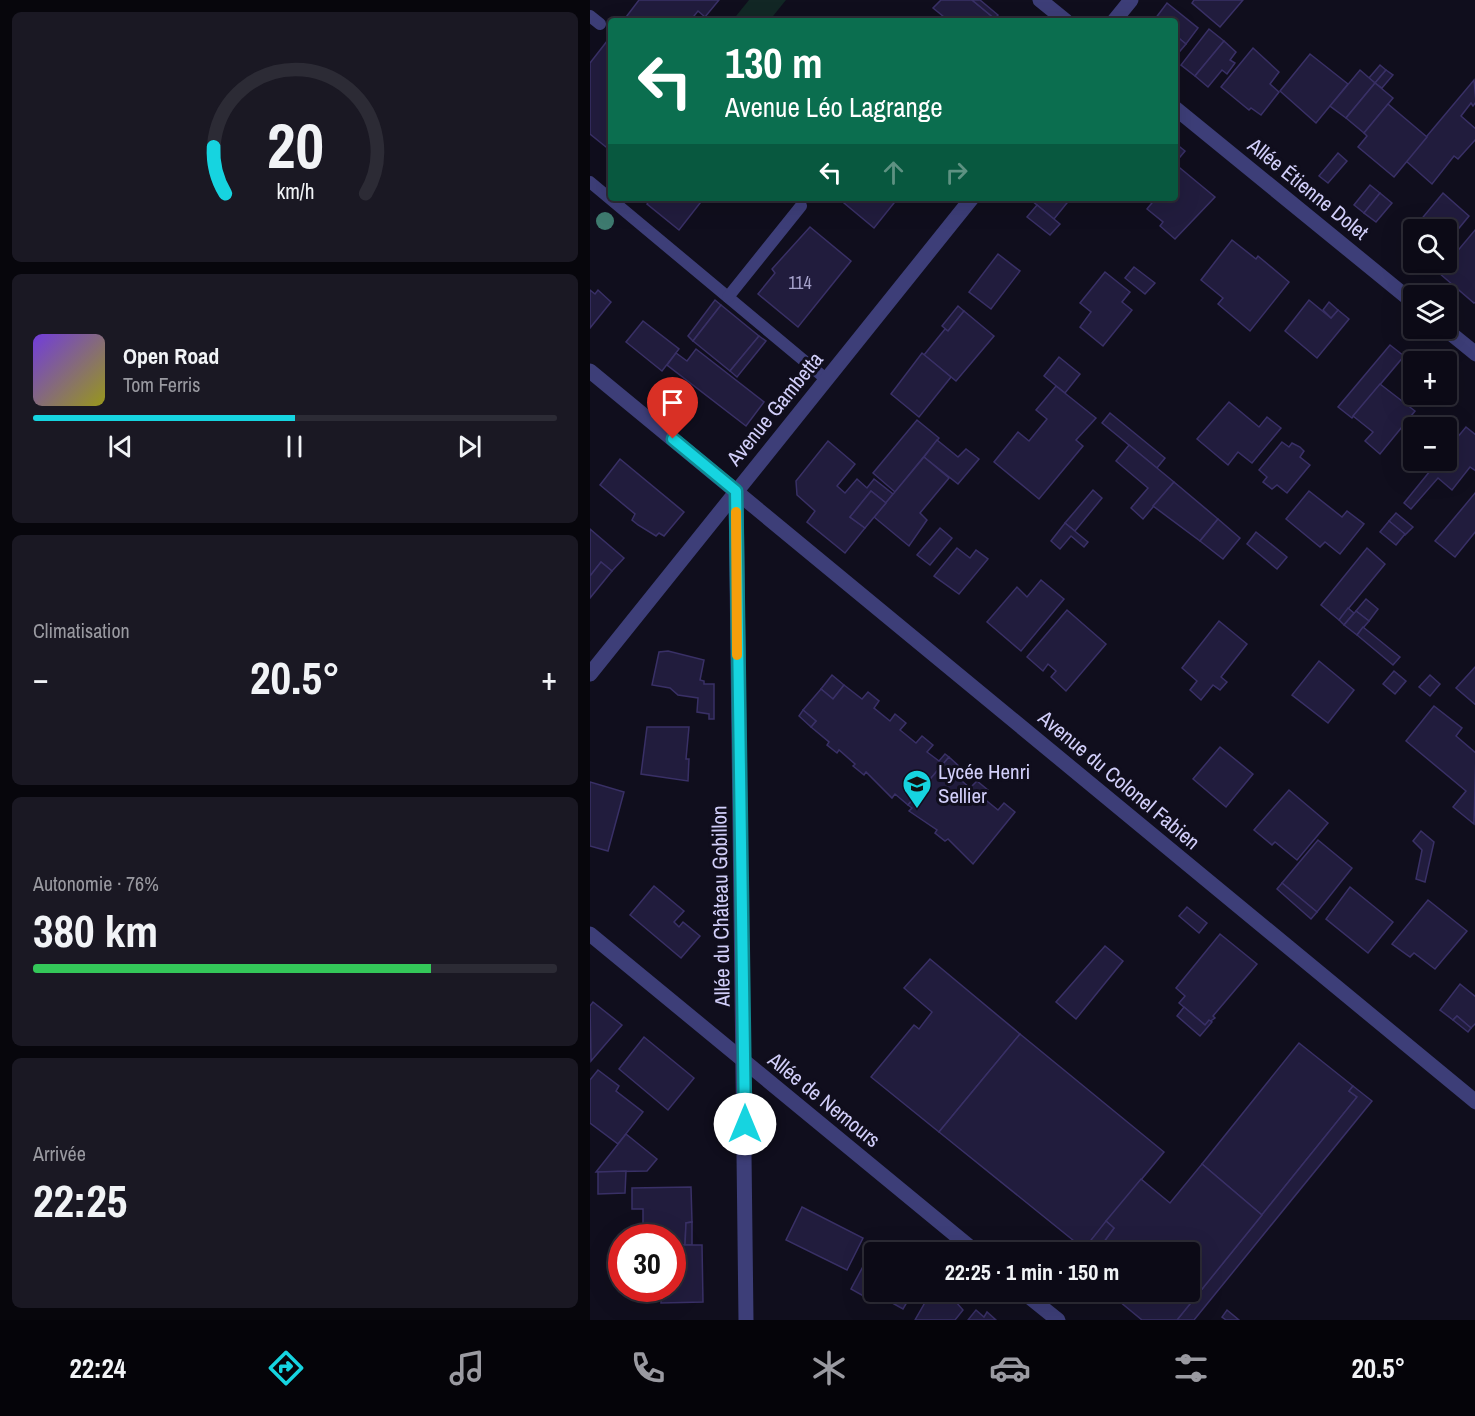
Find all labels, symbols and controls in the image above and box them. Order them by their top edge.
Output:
text: 130 m [725,35,823,91]
icon: left [626,42,704,120]
text: Avenue Léo Lagrange [725,89,943,125]
text: 20 [267,103,323,187]
street label: Allée Étienne Dolet [1241,130,1375,246]
icon: left [814,156,847,189]
icon: ahead [877,156,910,189]
icon: right [940,156,973,189]
text: km/h [276,177,314,206]
map controls [1403,219,1457,471]
button: search [1403,219,1457,273]
house number: 114 [788,270,812,295]
button: layers [1403,285,1457,339]
text: Open Road [123,341,219,371]
street label: Avenue Gambetta [719,345,830,472]
button: + [1403,351,1457,405]
text: Tom Ferris [123,371,201,398]
pin [647,377,698,439]
icon: arrive [656,386,689,419]
button: − [1403,417,1457,471]
icon: previous [104,430,137,463]
icon: pause [278,430,311,463]
icon: next [453,430,486,463]
text: Climatisation [33,617,130,644]
text: 20.5° [250,647,340,708]
text: − [33,656,49,700]
text: + [541,656,557,700]
street label: Avenue du Colonel Fabien [1032,703,1206,856]
place label: Lycée Henri Sellier [938,757,1030,810]
school or university icon: Lycée Henri Sellier [901,768,933,810]
street label: Allée du Château Gobillon [704,805,737,1008]
text: Autonomie · 76% [33,870,159,897]
text: 380 km [33,900,158,961]
street label: Allée de Nemours [761,1045,887,1154]
position arrow [713,1092,777,1156]
text: Arrivée [33,1140,86,1167]
text: 22:25 [33,1170,127,1231]
speed limit sign: 30 [608,1224,686,1302]
text: 22:25 · 1 min · 150 m [945,1257,1119,1287]
icon: directions [265,1347,307,1389]
icon: music [446,1347,488,1389]
icon: phone [627,1347,669,1389]
icon: climate [808,1347,850,1389]
icon: car [989,1347,1031,1389]
icon: filters [1170,1347,1212,1389]
text: 22:24 [70,1350,126,1386]
text: 20.5° [1351,1350,1405,1386]

